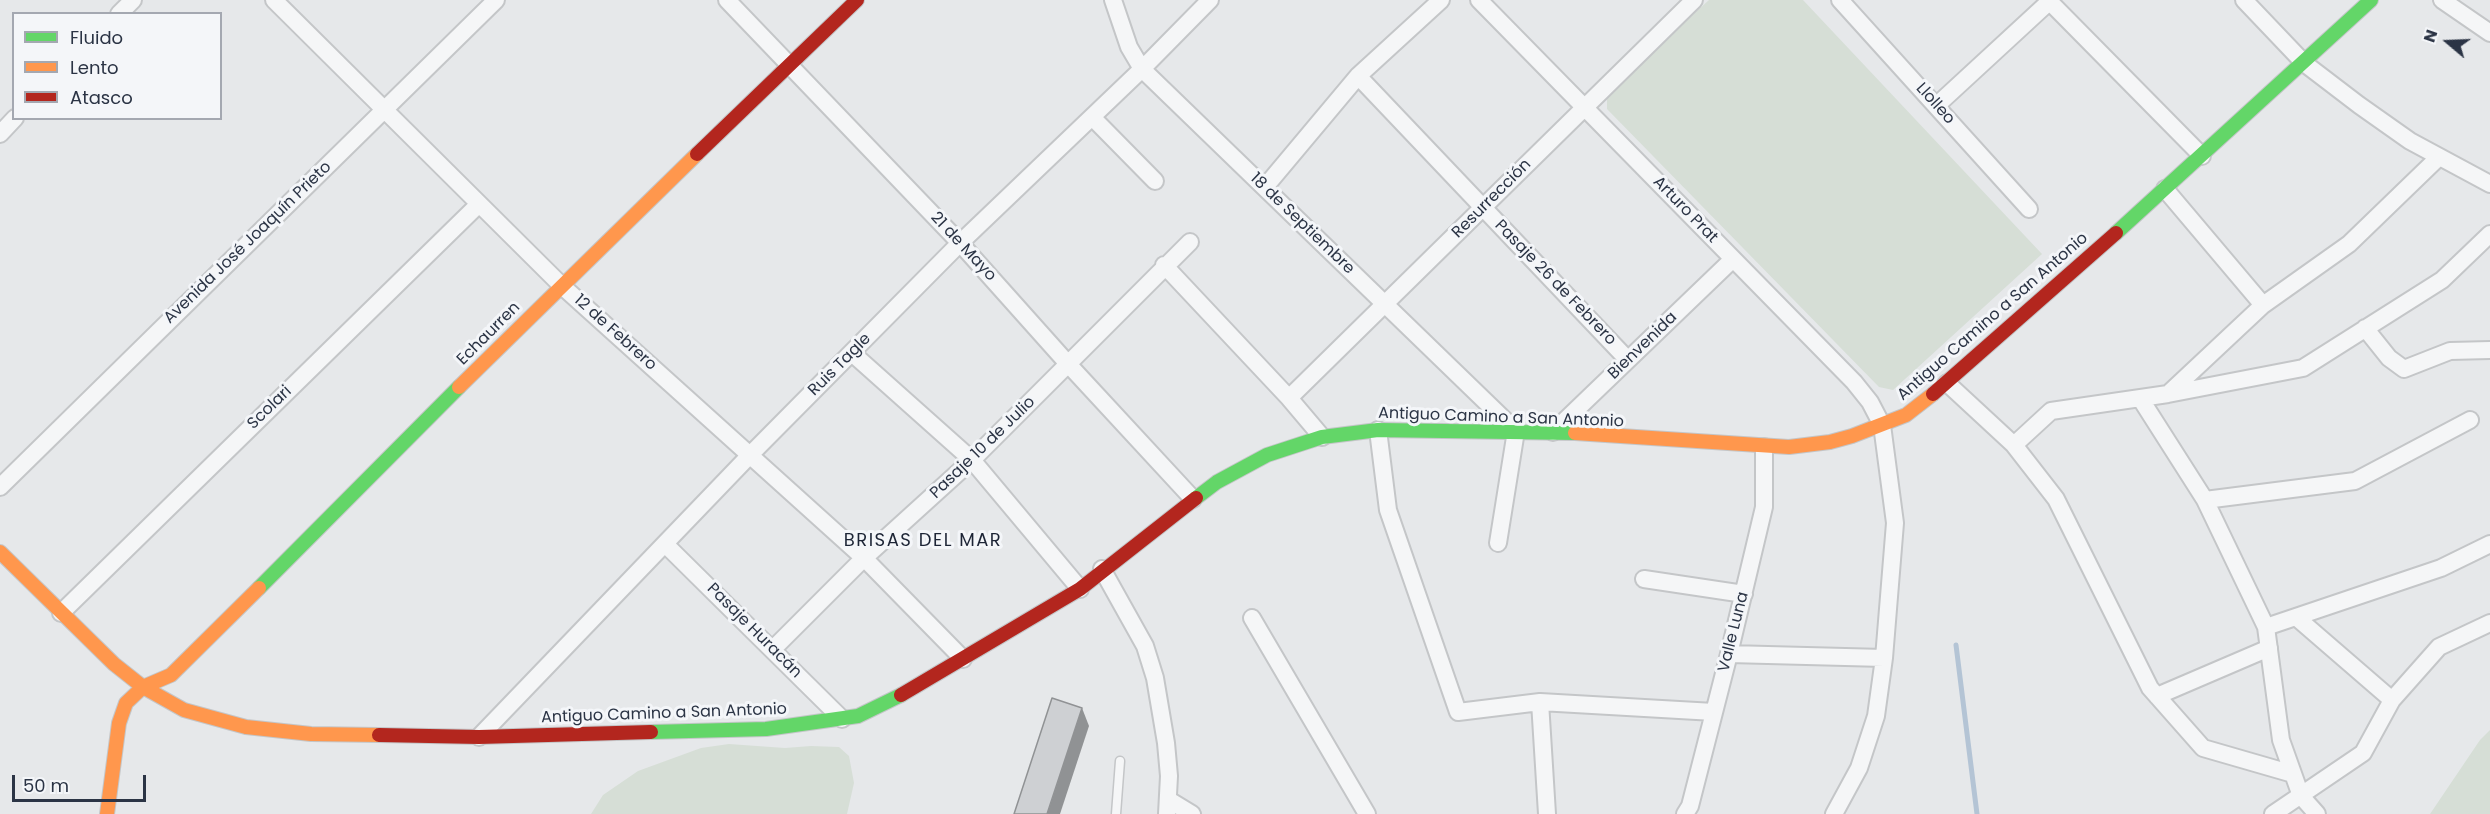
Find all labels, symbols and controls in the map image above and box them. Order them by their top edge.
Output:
legend [12,12,222,120]
north arrow [2418,12,2478,72]
text: Fluido [70,25,123,50]
text: N [2418,27,2443,45]
text: Lento [70,55,119,80]
street label: Llolleo [1911,79,1959,129]
text: Atasco [70,85,133,110]
street label: Resurrección [1448,155,1536,243]
street label: Avenida José Joaquín Prieto [160,158,336,328]
street label: 18 de Septiembre [1246,169,1358,279]
street label: Arturo Prat [1649,173,1721,247]
street label: 21 de Mayo [926,208,1000,286]
street label: Pasaje 26 de Febrero [1490,216,1620,350]
street label: Antiguo Camino a San Antonio [1894,229,2092,405]
street label: 12 de Febrero [570,291,660,375]
street label: Echaurren [453,298,525,370]
street label: Bienvenida [1604,308,1682,384]
street label: Ruis Tagle [805,330,875,400]
street label: Scolari [244,382,296,434]
street label: Pasaje 10 de Julio [926,393,1040,503]
street label: Antiguo Camino a San Antonio [1378,404,1624,432]
district label: BRISAS DEL MAR [844,530,1002,552]
street label: Pasaje Huracán [703,580,805,682]
street label: Valle Luna [1715,590,1753,674]
street label: Antiguo Camino a San Antonio [541,700,787,728]
scale bar [15,763,148,801]
text: 50 m [23,773,69,798]

